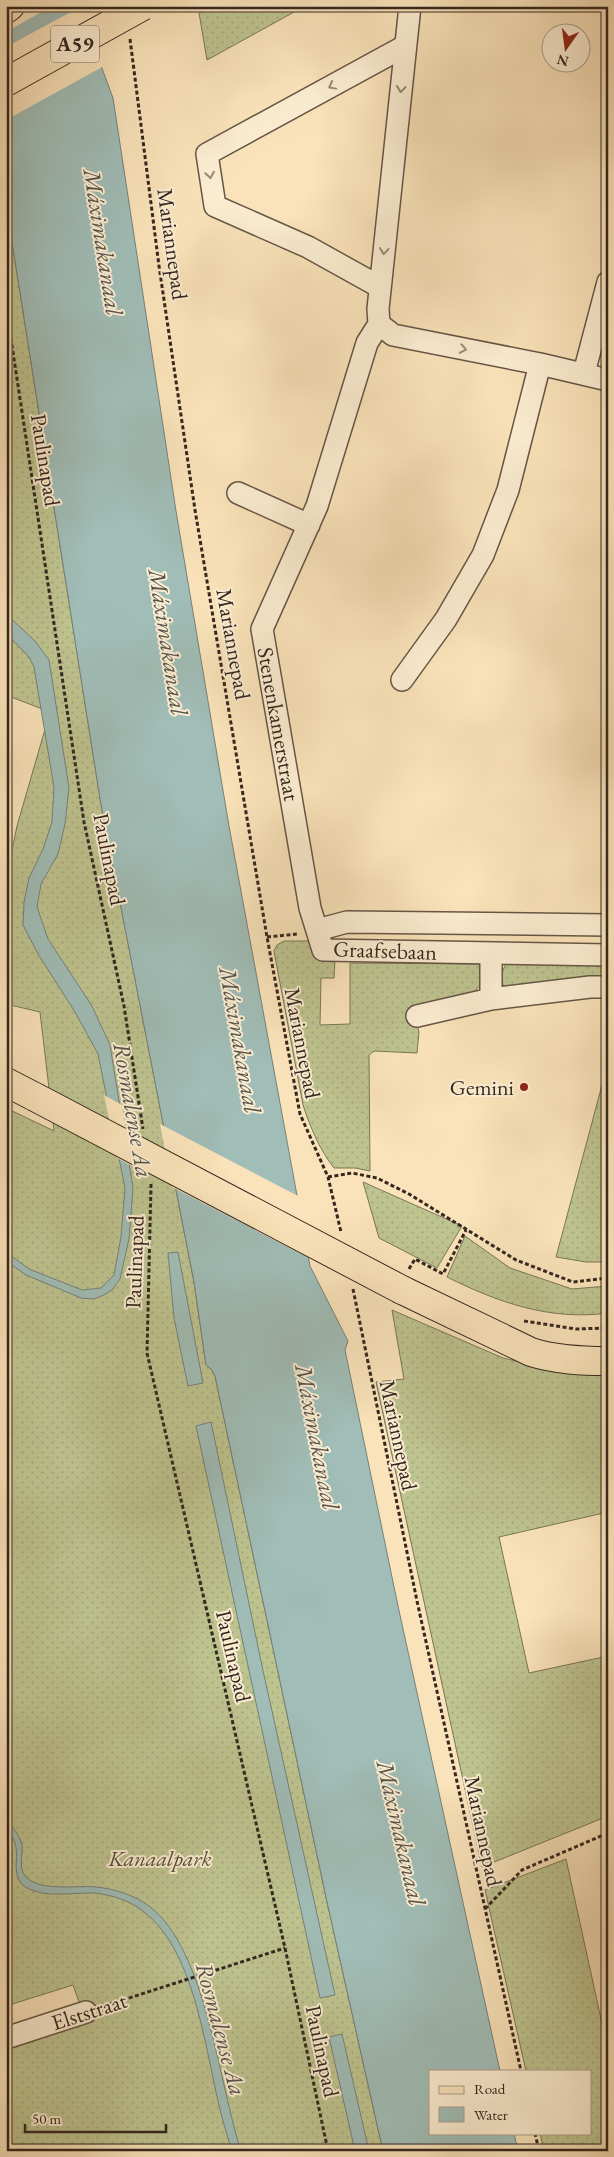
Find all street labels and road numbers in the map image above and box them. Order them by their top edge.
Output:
road number: A59 [51,26,99,62]
street label: Mariannepad [150,186,195,303]
street label: Paulinapad [24,412,67,509]
street label: Mariannepad [209,586,258,703]
street label: Stenenkamerstraat [251,645,306,803]
street label: Paulinapad [86,810,133,909]
street label: Graafsebaan [333,934,438,967]
street label: Mariannepad [278,985,328,1102]
street label: Paulinapad [118,1214,151,1309]
street label: Mariannepad [373,1377,425,1494]
street label: Paulinapad [209,1607,258,1706]
street label: Mariannepad [458,1773,510,1890]
street label: Elststraat [48,1986,131,2037]
street label: Paulinapad [299,2002,347,2101]

